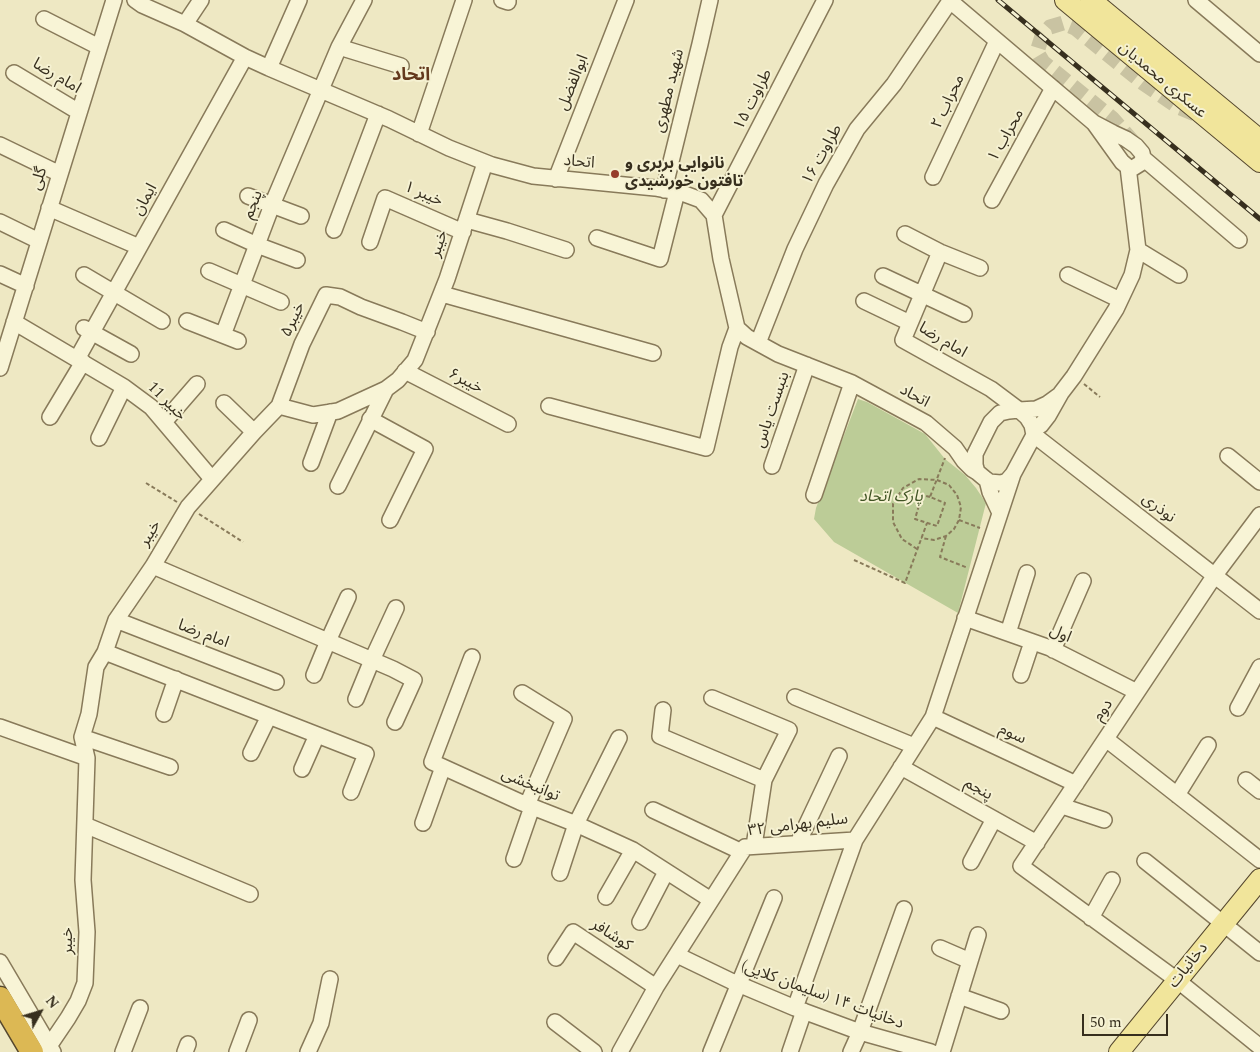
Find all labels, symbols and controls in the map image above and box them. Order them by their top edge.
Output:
street label: عسکری محمدیان [1114,39,1210,123]
street label: شهید مطهری [650,47,690,135]
street label: ابوالفضل [554,52,594,114]
street label: امام رضا [28,55,84,99]
district label: اتحاد [392,65,430,87]
street label: طراوت ۱۵ [730,66,778,134]
street label: محراب ۲ [928,72,970,132]
street label: محراب ۱ [985,106,1029,166]
street label: طراوت ۱۶ [799,122,847,188]
street label: اتحاد [563,152,595,174]
place label: نانوایی بربری و تافتون خورشیدی [625,155,743,193]
street label: گلی [27,165,53,193]
marker: نانوایی بربری و تافتون خورشیدی [609,168,621,180]
street label: خیبر ۱ [401,178,445,212]
street label: ایمان [129,181,163,219]
street label: پنجم [240,188,268,222]
street label: خیبر [427,228,453,260]
street label: خیبر۵ [278,299,310,341]
street label: امام رضا [914,319,970,363]
street label: خیبر۶ [444,365,486,399]
street label: بنبست یاس [751,369,795,451]
street label: خبیر 11 [143,379,189,425]
street label: اتحاد [896,381,932,413]
park label: پارک اتحاد [859,488,923,508]
street label: نوذری [1137,490,1179,528]
street label: خیبر [136,517,166,551]
street label: امام رضا [175,617,231,653]
street label: اول [1046,622,1074,648]
street label: دوم [1090,696,1118,726]
street label: سوم [995,720,1029,750]
street label: توانبخشی [498,765,562,807]
street label: پنجم [960,774,996,806]
street label: سلیم بهرامی ۳۲ [747,810,849,842]
street label: کوشافر [587,916,635,956]
street label: خیبر [59,927,79,955]
street label: دخانیات [1165,940,1213,992]
street label: دخانیات ۱۴ (سلیمان کلایی) [738,958,906,1034]
north arrow [15,987,65,1037]
text: N [40,991,64,1013]
scale bar [1085,1004,1171,1036]
text: 50 m [1090,1011,1122,1034]

